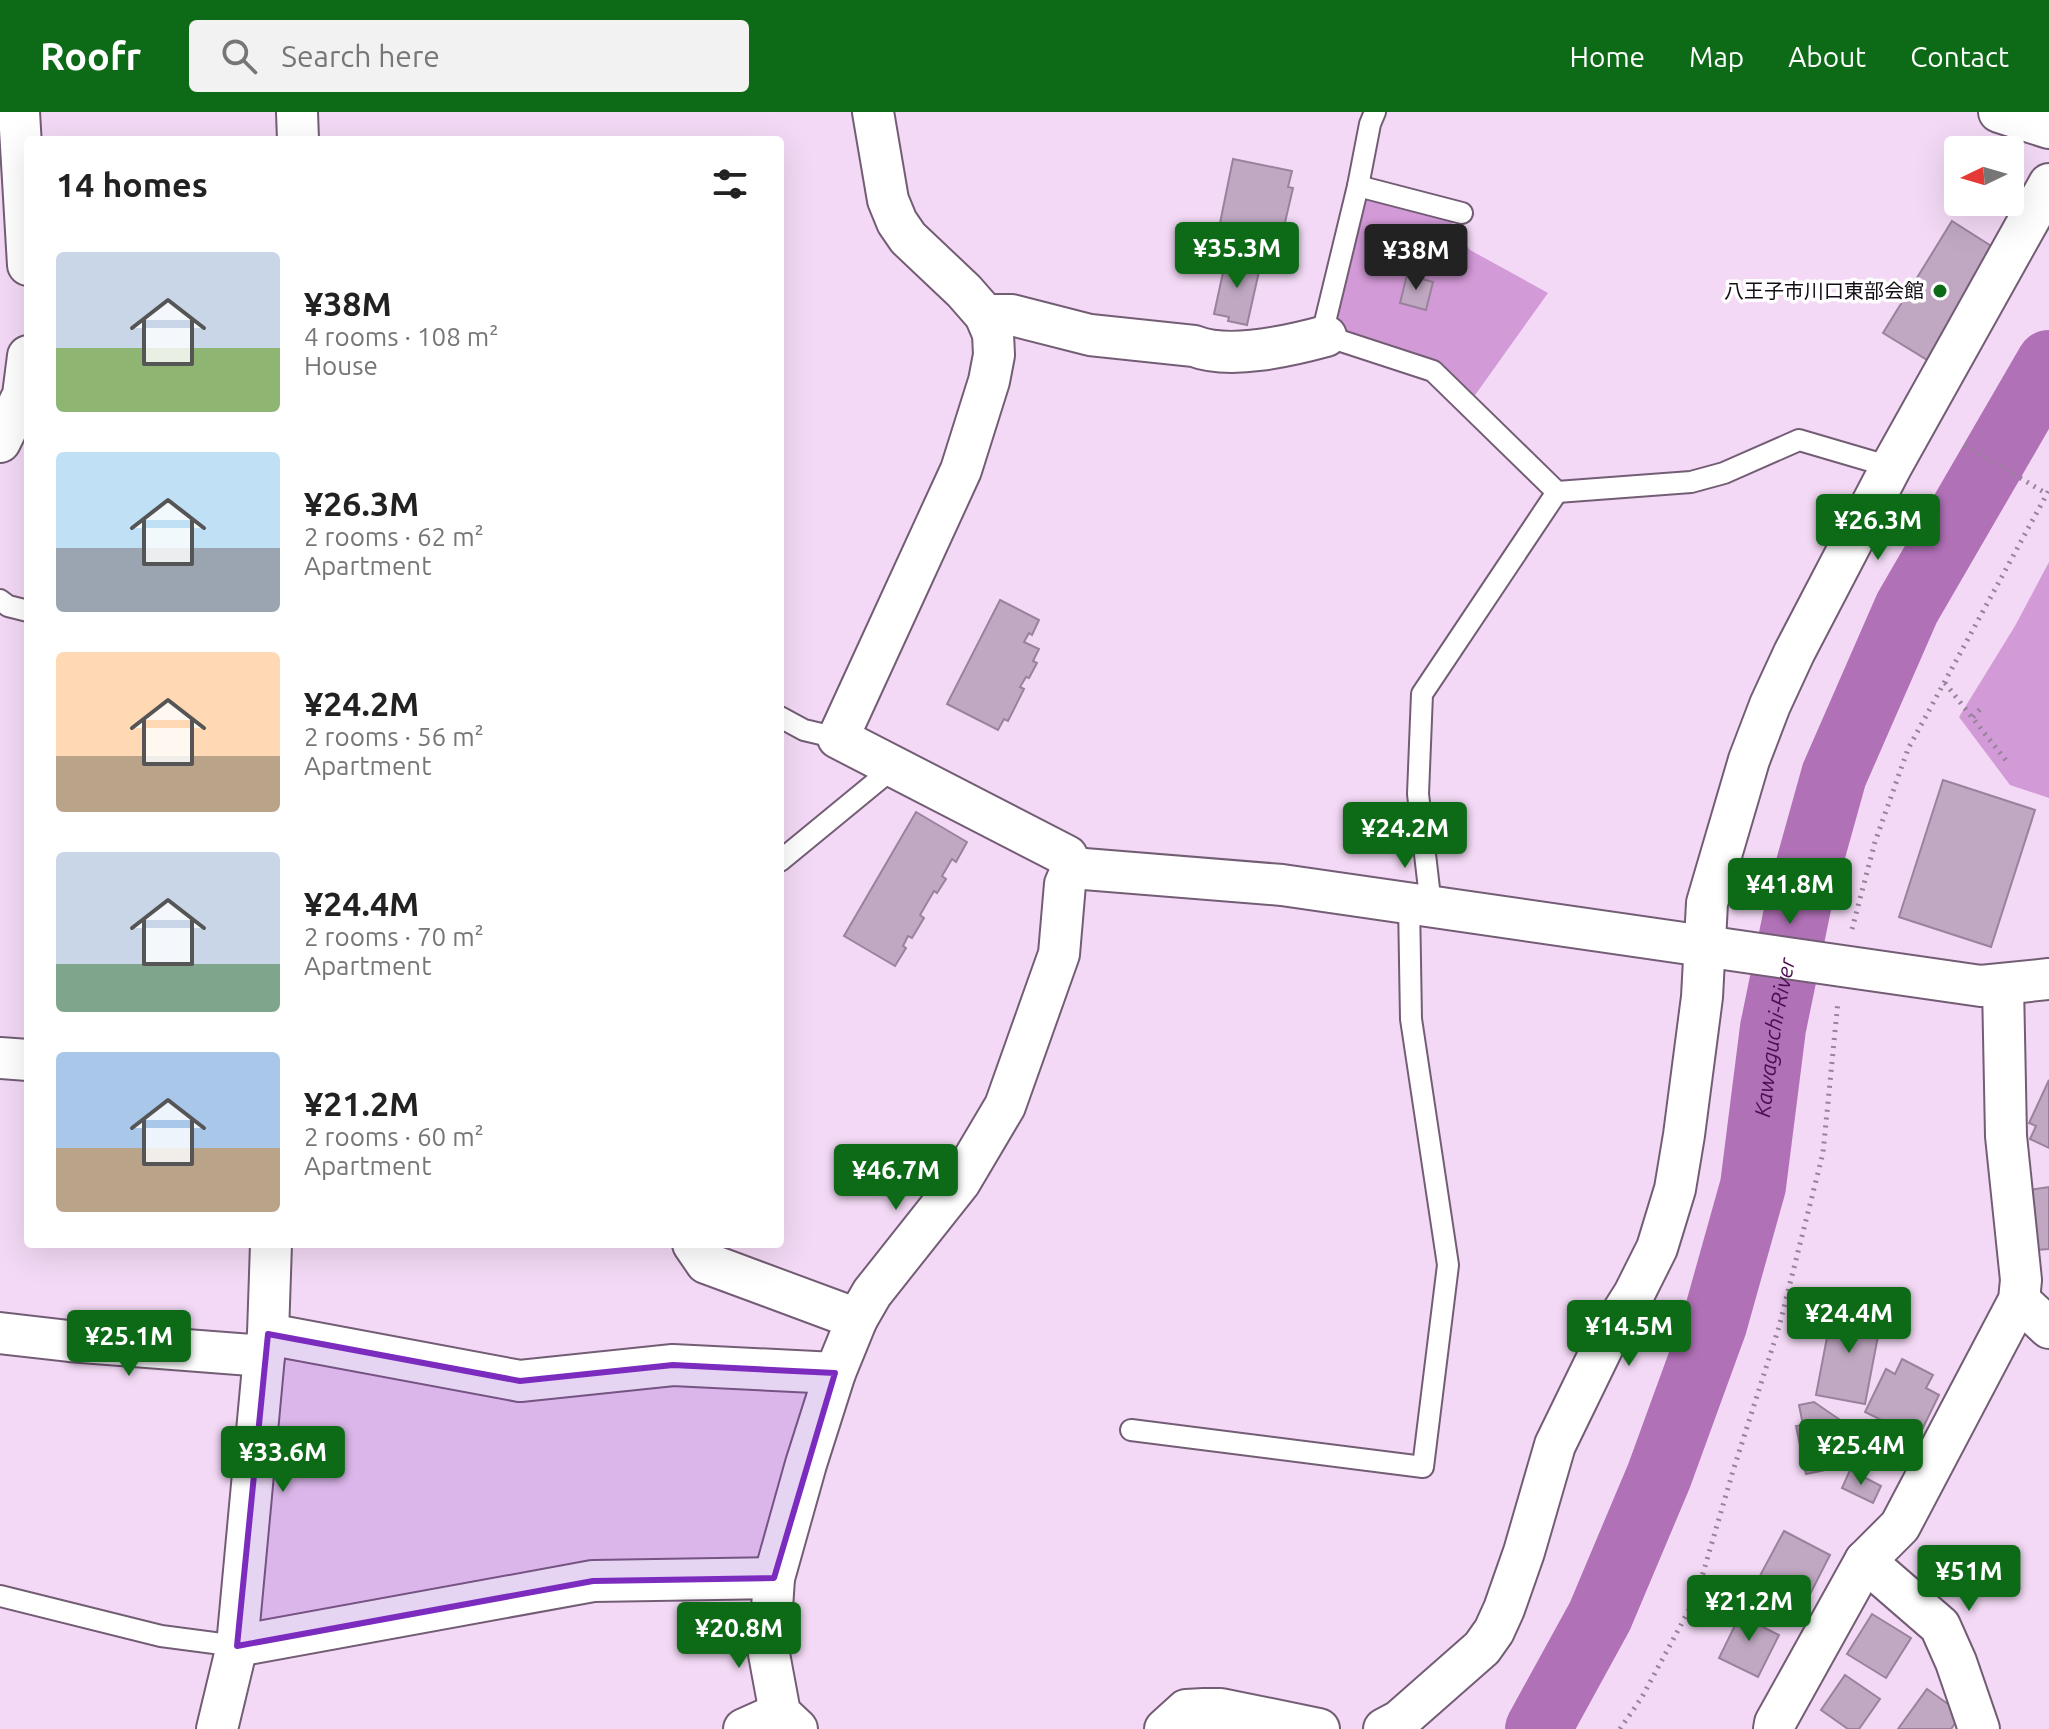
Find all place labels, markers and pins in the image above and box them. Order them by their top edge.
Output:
pin: ¥35.3M [1172,222,1302,290]
pin: ¥38M [1369,224,1463,292]
place label: 八王子市川口東部会館 [1724,279,1924,302]
marker: 八王子市川口東部会館 [1931,282,1949,300]
pin: ¥26.3M [1813,494,1943,562]
pin: ¥24.2M [1340,802,1470,870]
pin: ¥41.8M [1725,858,1855,926]
pin: ¥46.7M [831,1144,961,1212]
pin: ¥24.4M [1784,1287,1914,1355]
pin: ¥14.5M [1564,1300,1694,1368]
pin: ¥25.1M [64,1310,194,1378]
pin: ¥25.4M [1796,1419,1926,1487]
pin: ¥33.6M [218,1426,348,1494]
pin: ¥51M [1922,1545,2016,1613]
pin: ¥21.2M [1684,1575,1814,1643]
pin: ¥20.8M [674,1602,804,1670]

